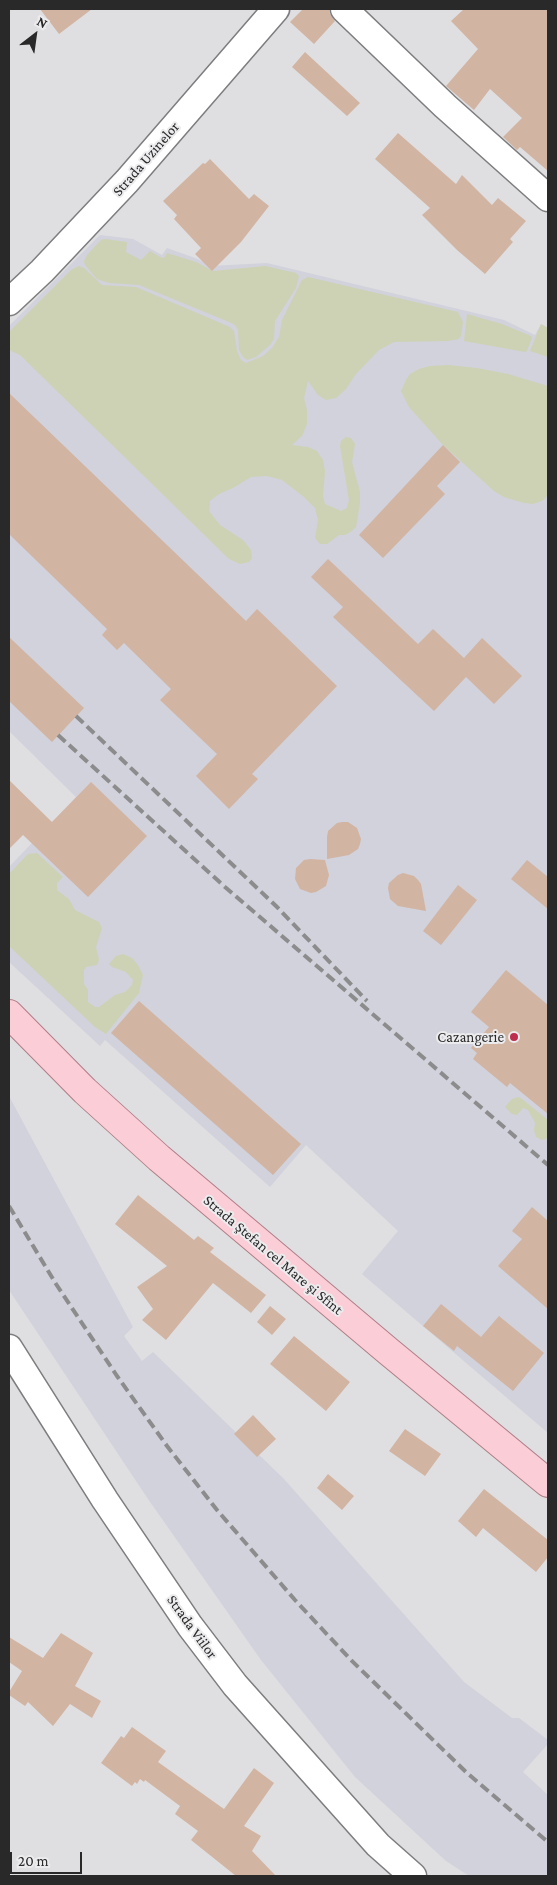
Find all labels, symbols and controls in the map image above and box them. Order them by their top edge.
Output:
north arrow [10,10,60,60]
text: N [34,13,51,31]
street label: Strada Uzinelor [109,118,183,200]
place label: Cazangerie [437,1028,504,1046]
marker: Cazangerie [508,1031,520,1043]
street label: Strada Ştefan cel Mare şi Sfînt [200,1191,346,1319]
street label: Strada Viilor [163,1592,221,1662]
scale bar [12,1842,85,1874]
text: 20 m [18,1853,49,1869]

